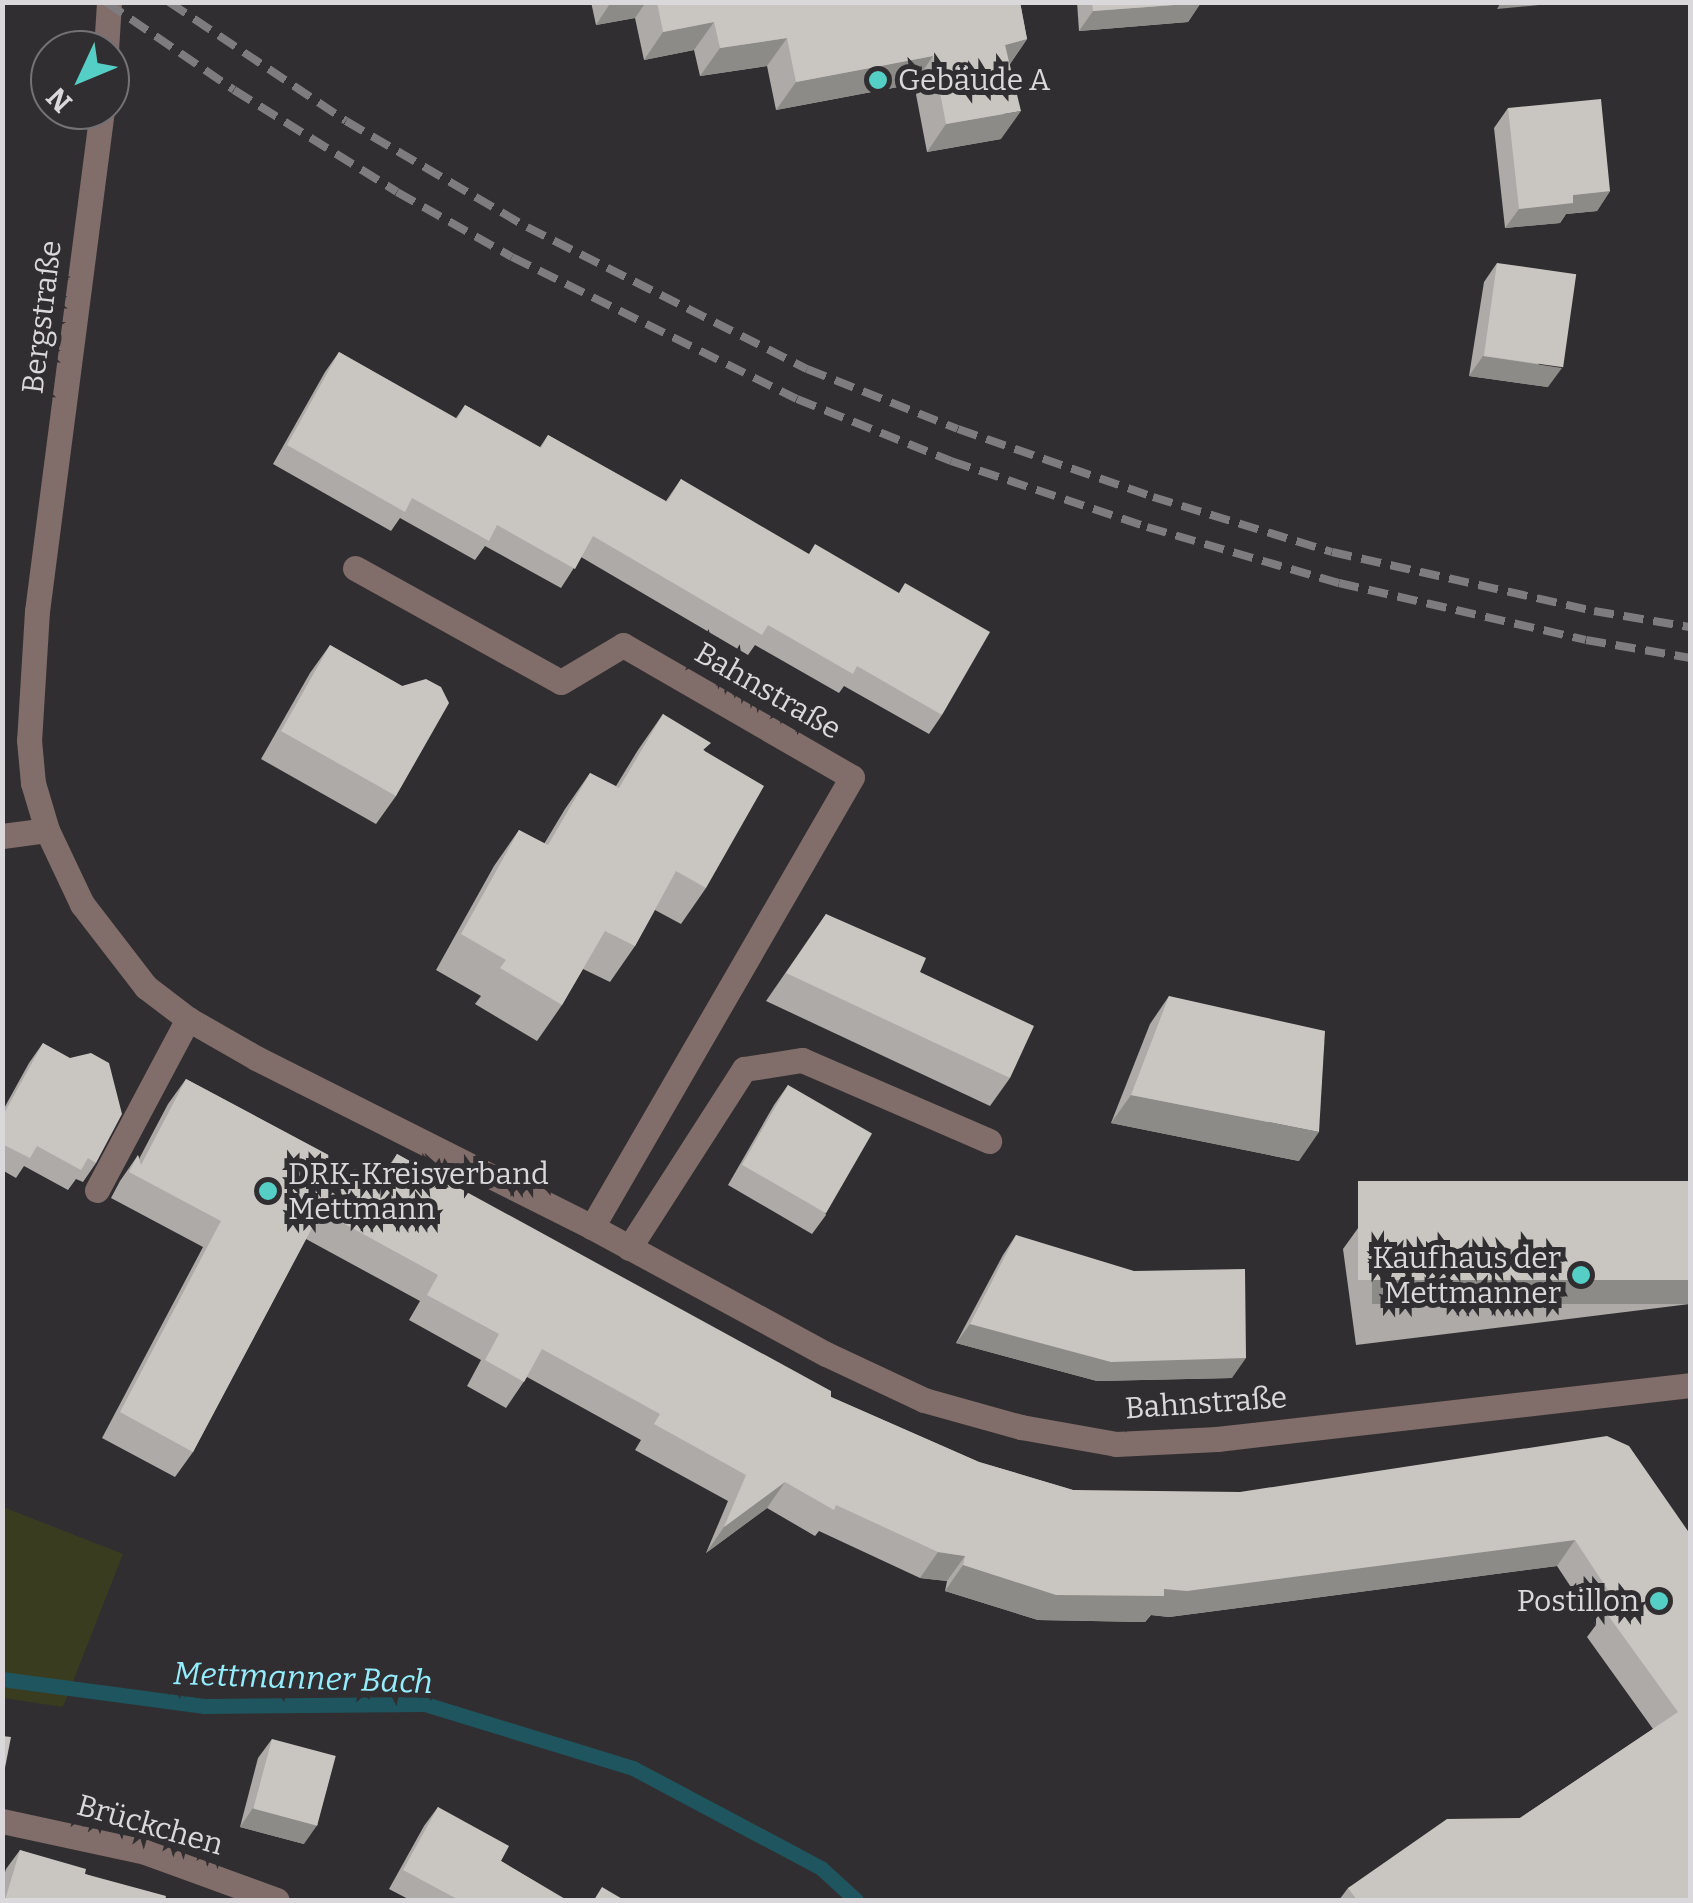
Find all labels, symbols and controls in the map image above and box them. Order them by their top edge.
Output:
north arrow [30,30,130,130]
place label: Gebäude A [898,62,1050,98]
marker: Gebäude A [867,69,889,91]
text: N [40,81,79,119]
street label: Bergstraße [15,238,69,396]
street label: Bahnstraße [689,635,847,747]
place label: DRK-Kreisverband Mettmann [288,1156,549,1226]
marker: DRK-Kreisverband Mettmann [257,1180,279,1202]
place label: Kaufhaus der Mettmanner [1372,1240,1561,1310]
marker: Kaufhaus der Mettmanner [1570,1264,1592,1286]
street label: Bahnstraße [1124,1379,1288,1427]
place label: Postillon [1517,1583,1639,1619]
marker: Postillon [1648,1590,1670,1612]
water label: Mettmanner Bach [172,1654,434,1702]
street label: Brückchen [73,1787,227,1863]

